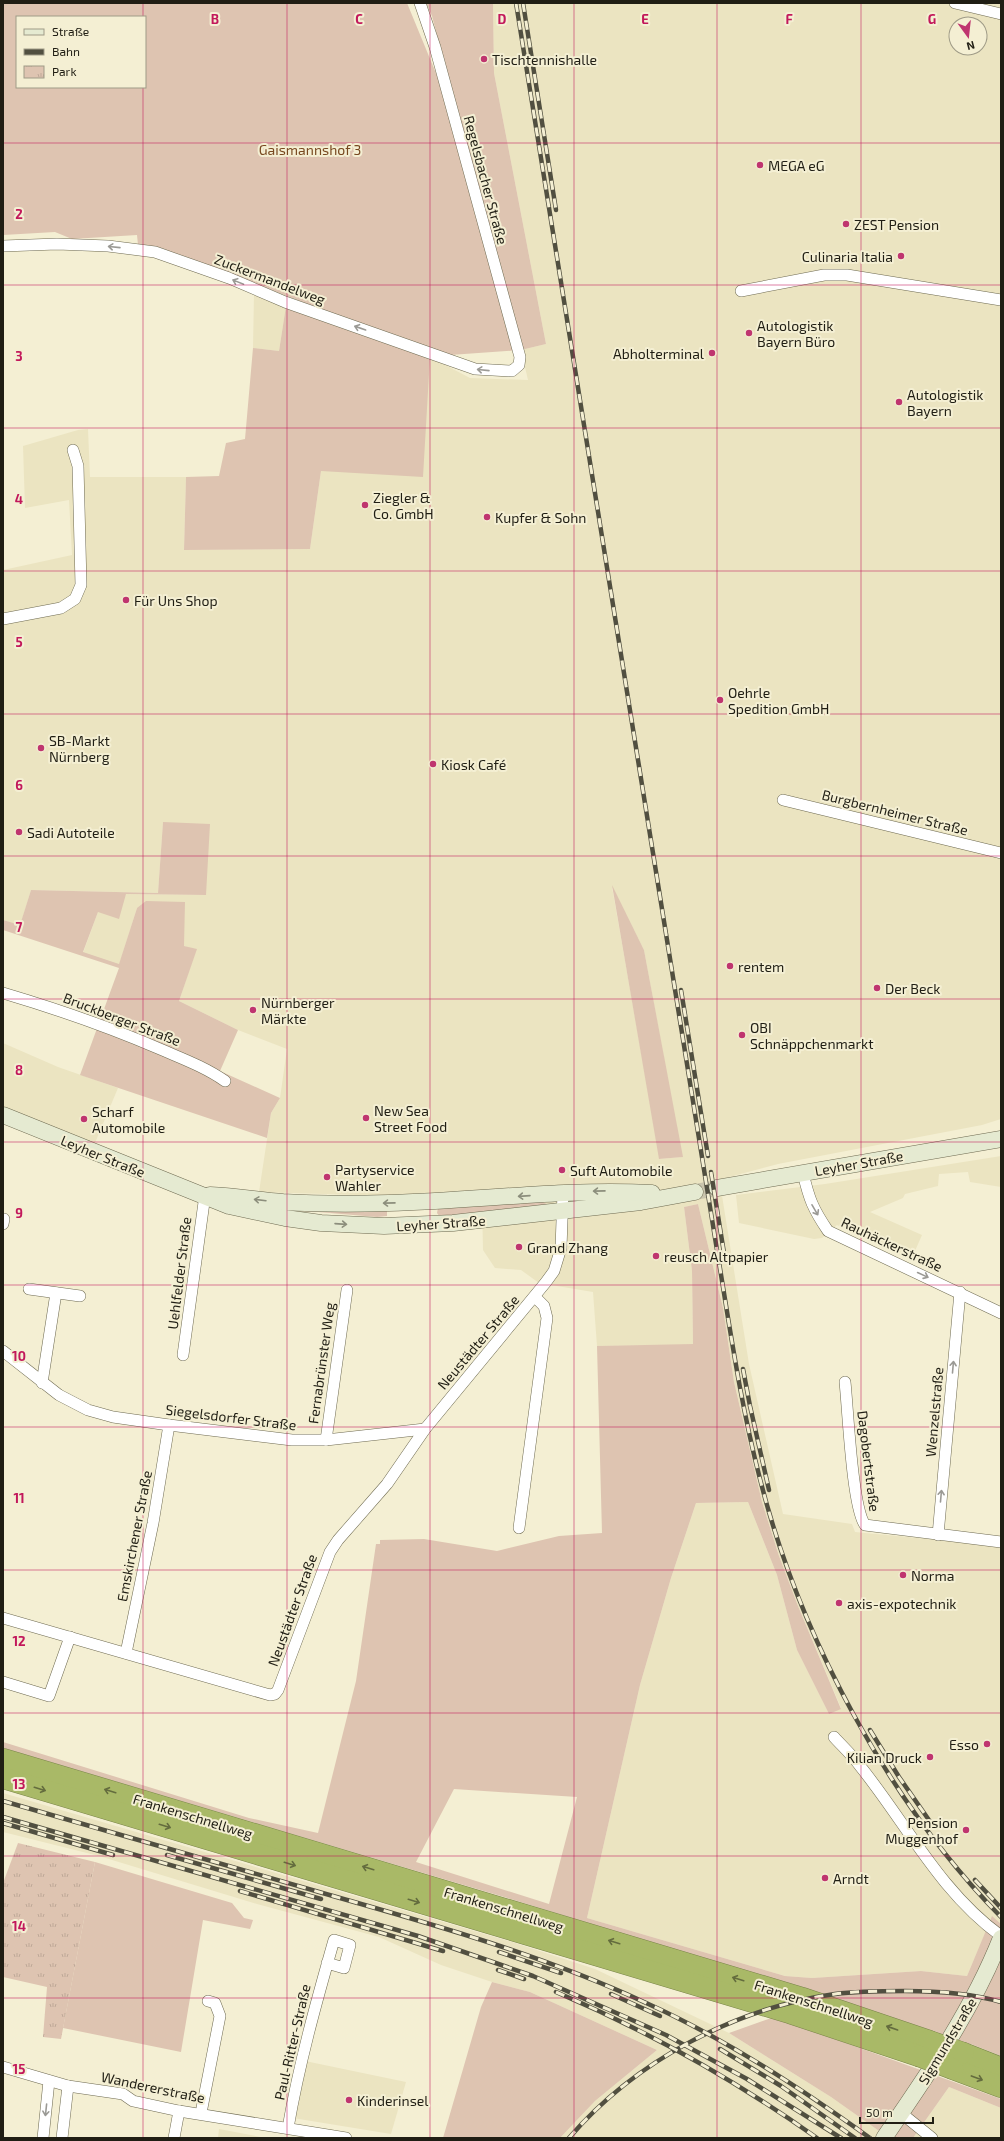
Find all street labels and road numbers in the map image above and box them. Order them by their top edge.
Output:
street label: Regelsbacher Straße [461,114,511,246]
street label: Zuckermandelweg [212,250,328,308]
street label: Burgbernheimer Straße [820,786,970,838]
street label: Bruckberger Straße [61,989,183,1049]
street label: Leyher Straße [58,1131,148,1181]
street label: Leyher Straße [813,1147,905,1179]
street label: Leyher Straße [396,1211,486,1235]
street label: Rauhäckerstraße [839,1213,945,1275]
street label: Uehlfelder Straße [164,1216,194,1330]
street label: Neustädter Straße [433,1291,523,1393]
street label: Fernabrünster Weg [304,1301,338,1425]
street label: Wenzelstraße [922,1366,946,1458]
street label: Siegelsdorfer Straße [165,1401,297,1433]
street label: Dagobertstraße [854,1409,884,1513]
street label: Emskirchener Straße [113,1469,155,1603]
street label: Neustädter Straße [264,1552,320,1668]
street label: Frankenschnellweg [131,1790,255,1842]
street label: Frankenschnellweg [442,1883,566,1935]
street label: Frankenschnellweg [752,1976,876,2030]
street label: Paul-Ritter-Straße [270,1982,314,2102]
street label: Sigmundstraße [914,1995,980,2087]
street label: Wandererstraße [100,2068,206,2106]

